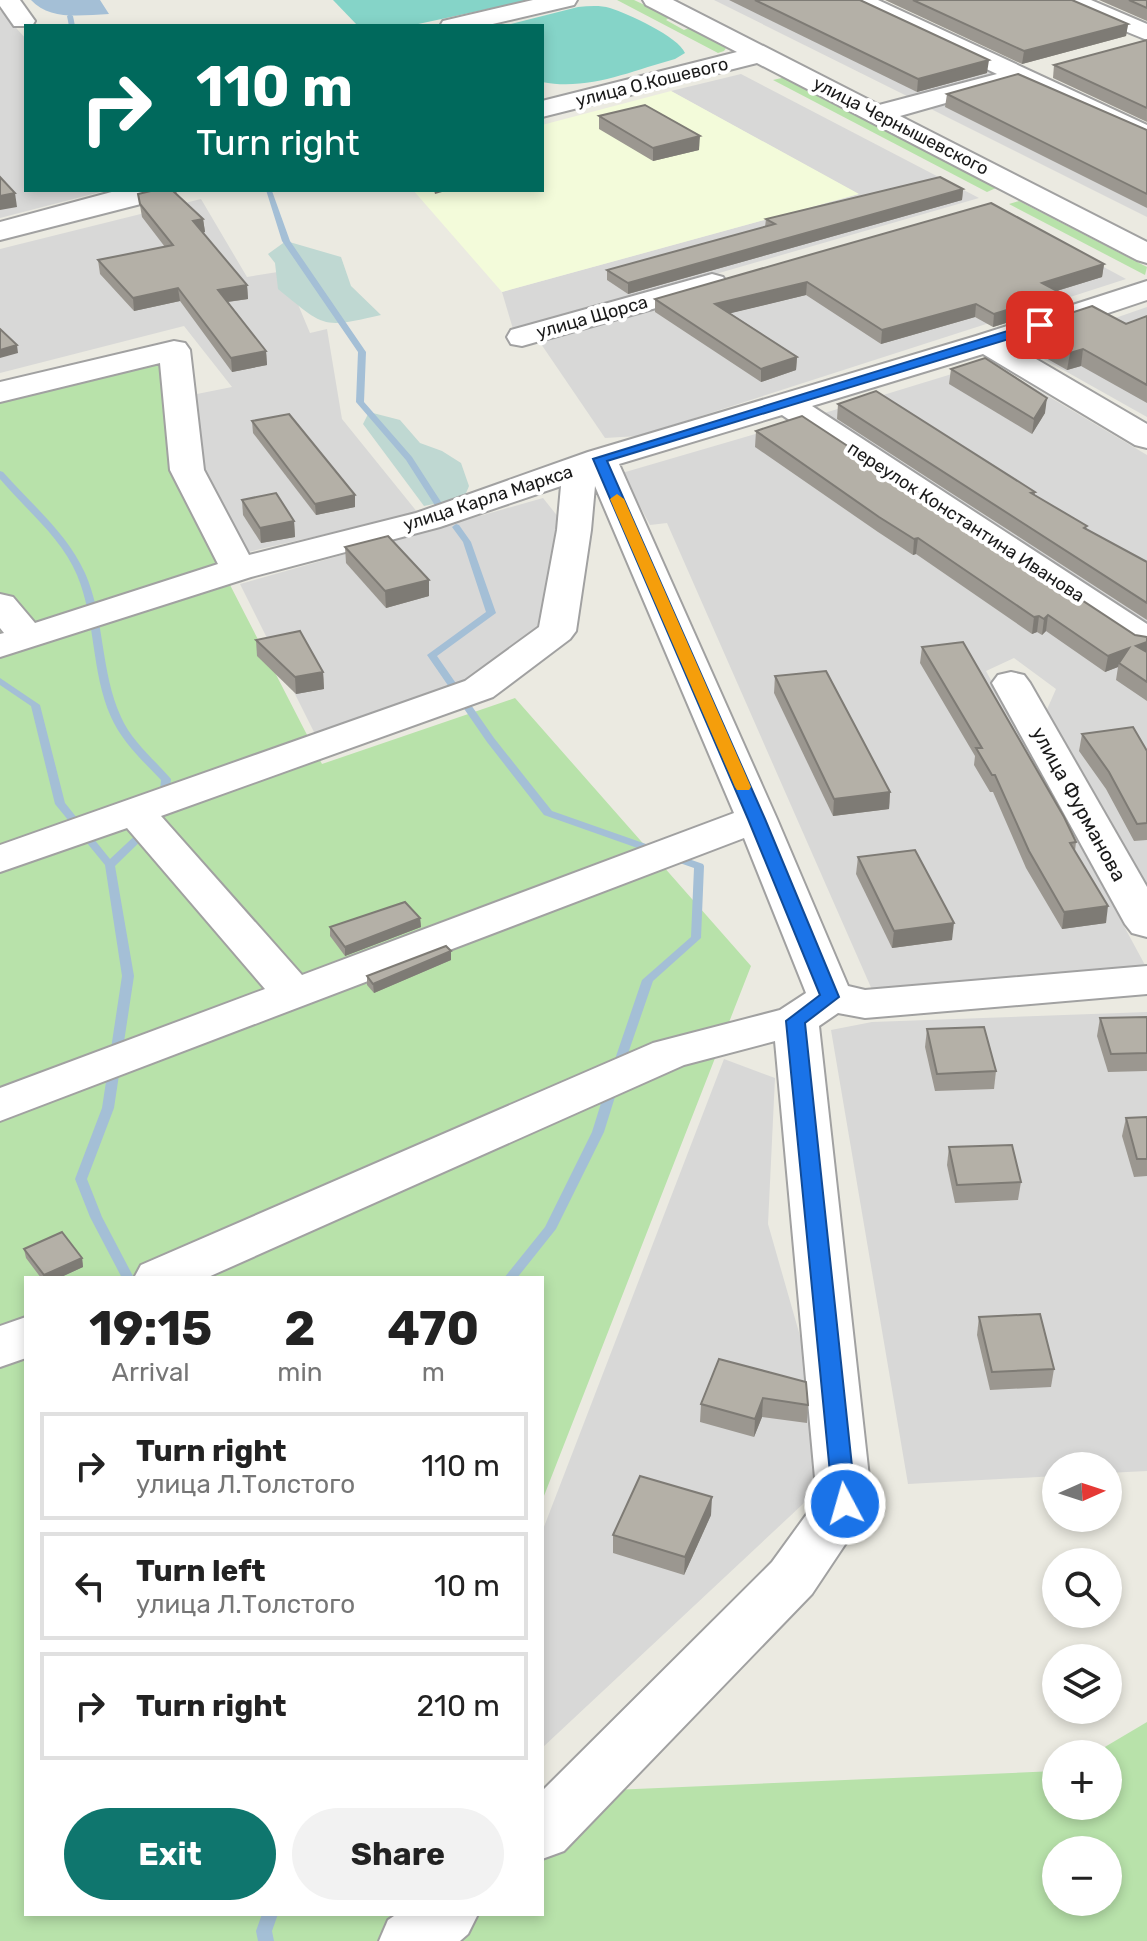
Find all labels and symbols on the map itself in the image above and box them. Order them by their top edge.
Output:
street label: улица О.Кошевого [573,52,731,112]
street label: улица Чернышевского [810,72,992,180]
street label: улица Щорса [534,291,650,343]
pin [1006,291,1074,359]
street label: переулок Константина Иванова [843,437,1089,607]
street label: улица Карла Маркса [400,460,576,536]
street label: улица Фурманова [1027,723,1131,885]
north arrow [1042,1452,1122,1532]
position arrow [803,1462,887,1546]

